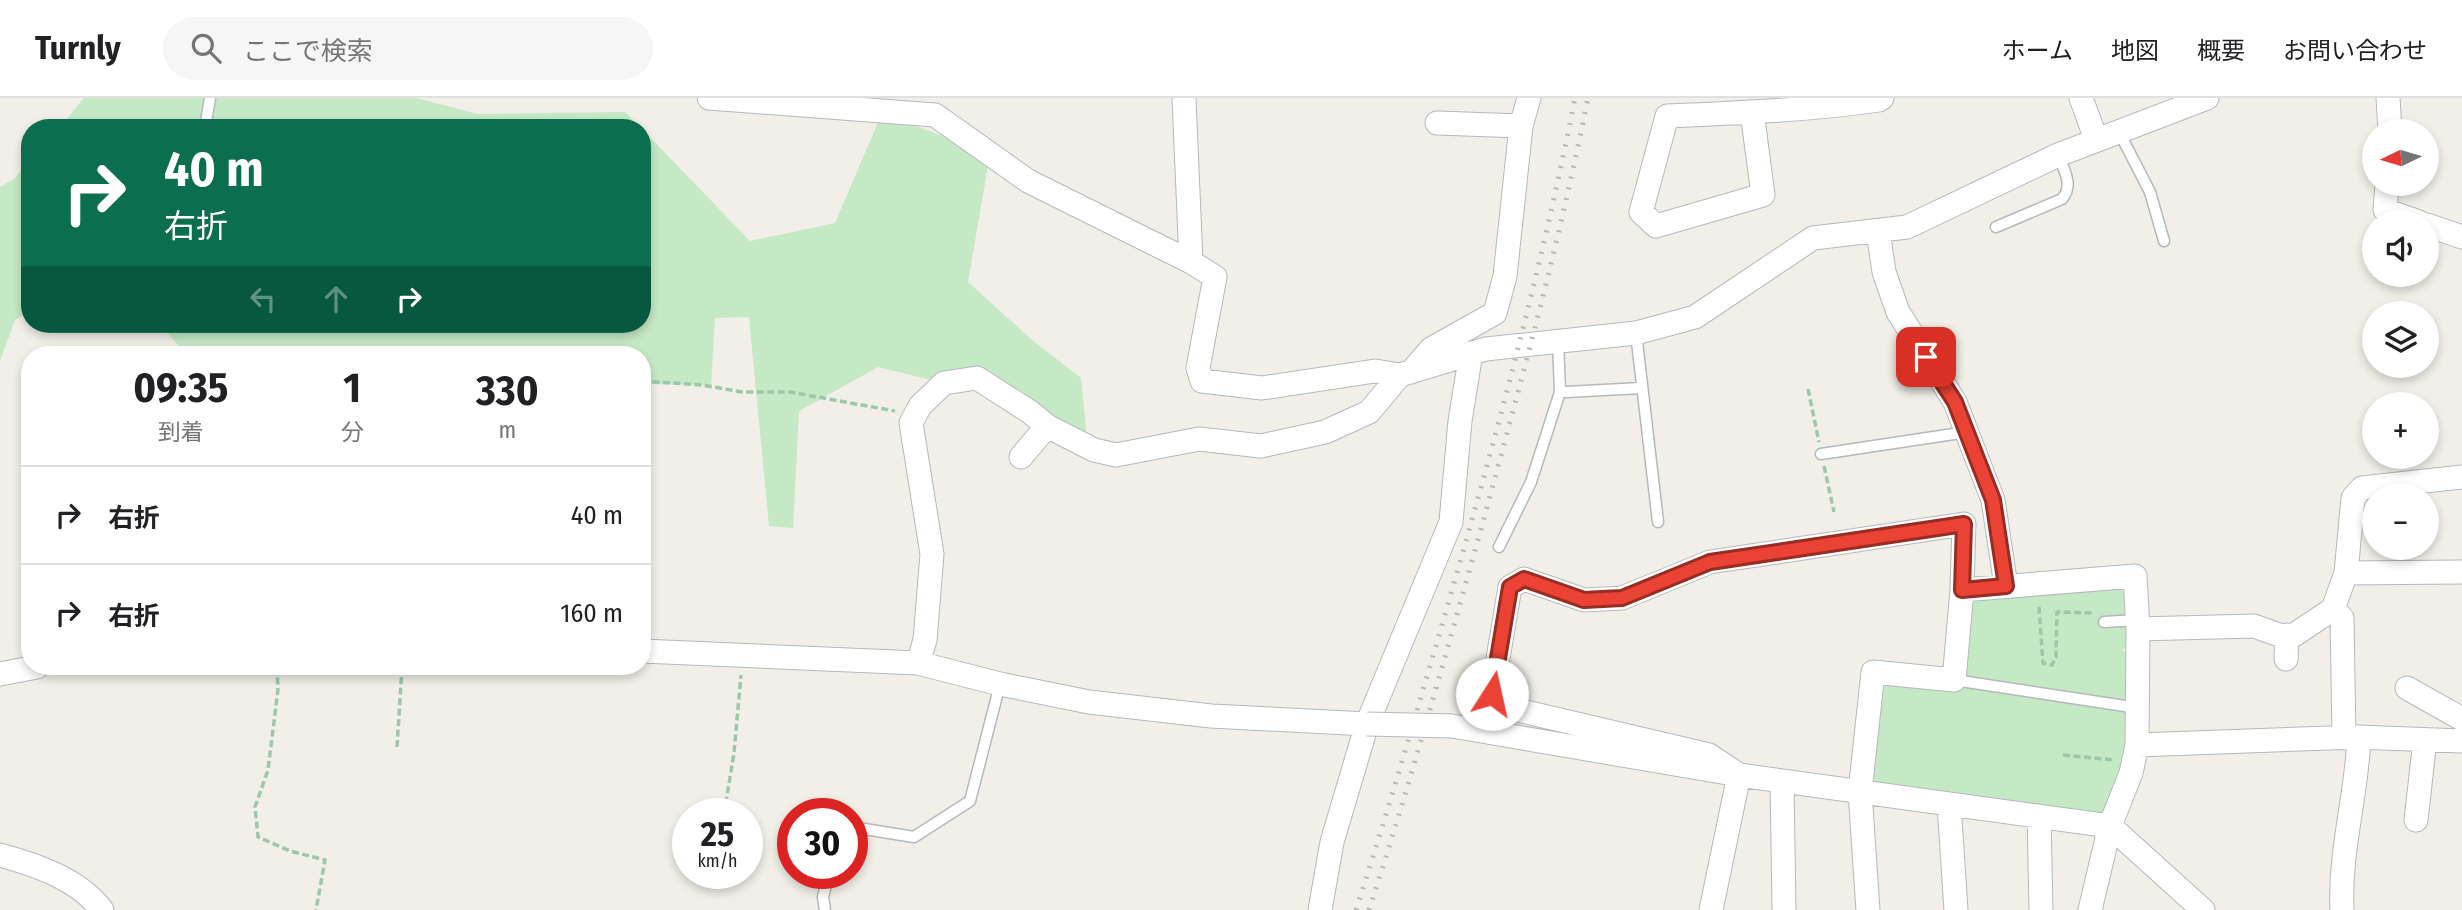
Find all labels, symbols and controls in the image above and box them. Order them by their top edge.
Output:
search box [163,17,653,80]
text: Turnly [35,28,121,68]
icon: search [187,29,225,67]
text: ここで検索 [243,36,373,67]
text: ホーム [2002,37,2073,65]
text: 地図 [2111,37,2159,65]
text: 概要 [2197,37,2245,65]
text: お問い合わせ [2283,37,2427,65]
north arrow [2362,119,2440,196]
map controls [2362,119,2439,560]
text: 40 m [164,140,264,199]
icon: right [49,147,140,238]
text: 右折 [164,207,228,245]
button: sound [2362,210,2439,287]
icon: left [244,280,282,318]
icon: ahead [317,280,355,318]
icon: right [390,280,428,318]
button: layers [2362,301,2439,378]
pin [1896,327,1956,387]
icon: arrive [1907,338,1945,376]
text: 09:35 [133,363,228,413]
text: 1 [343,363,361,413]
text: 330 [476,366,539,416]
button: + [2362,392,2439,469]
text: m [498,416,516,444]
text: 到着 [158,418,204,446]
text: 分 [341,418,364,446]
button: − [2362,483,2439,560]
icon: right [49,496,87,534]
text: 40 m [571,500,623,531]
text: 右折 [108,503,160,534]
icon: right [49,594,87,632]
text: 160 m [560,598,623,629]
text: 右折 [108,601,160,632]
position arrow [1455,657,1529,731]
speed limit sign: 30 [777,798,868,889]
text: 25 [701,813,734,855]
text: km/h [697,850,738,872]

